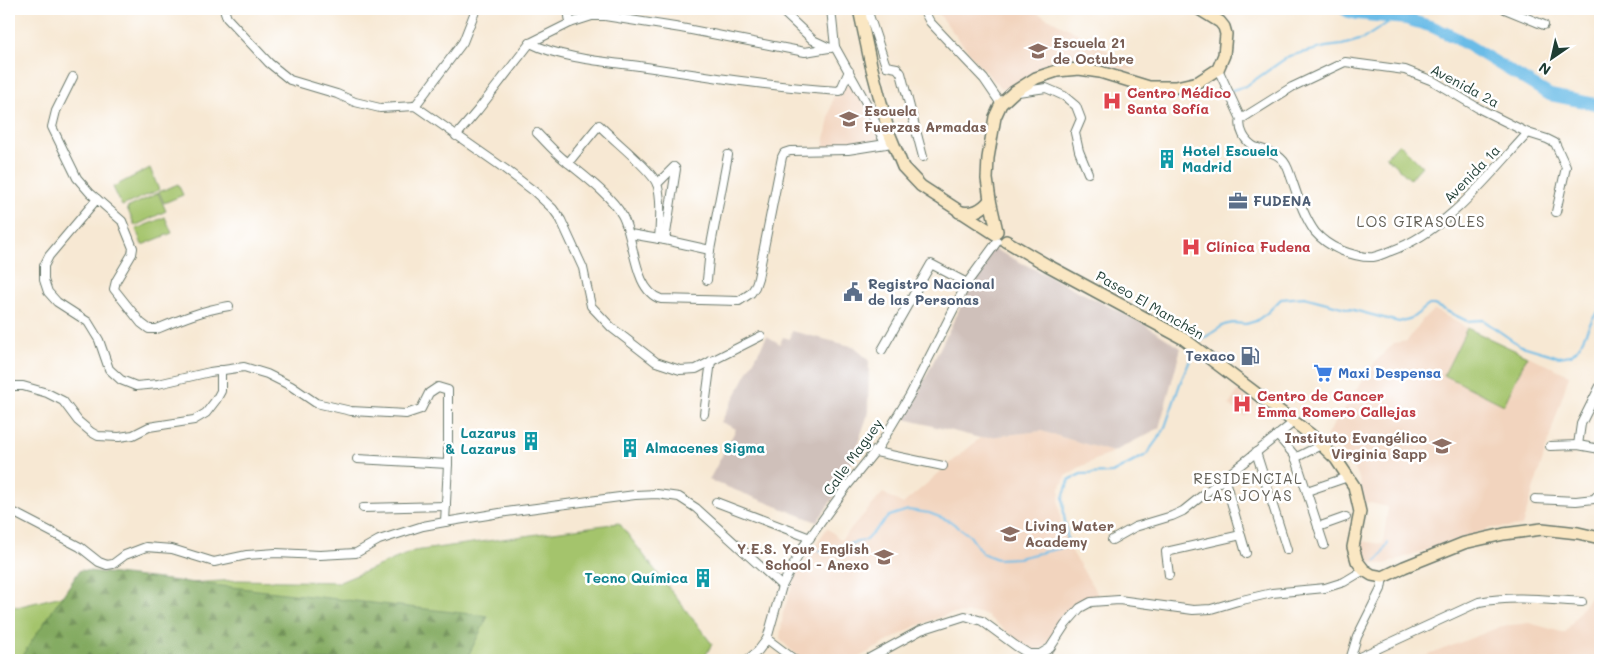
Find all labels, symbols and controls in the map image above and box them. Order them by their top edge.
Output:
north arrow [1526,32,1576,82]
place label: Escuela 21 de Octubre [1053,33,1134,68]
school or university icon: Escuela 21 de Octubre [1027,40,1049,62]
text: N [1535,58,1554,80]
street label: Avenida 2a [1428,60,1503,112]
place label: Centro Médico Santa Sofía [1127,83,1231,118]
hospital icon: Centro Médico Santa Sofía [1101,90,1123,112]
place label: Escuela Fuerzas Armadas [864,101,987,136]
school or university icon: Escuela Fuerzas Armadas [838,108,860,130]
place label: Hotel Escuela Madrid [1182,141,1279,176]
street label: Avenida 1a [1439,141,1504,207]
building icon: Hotel Escuela Madrid [1156,148,1178,170]
office icon: FUDENA [1227,190,1249,212]
place label: FUDENA [1253,191,1311,210]
district label: LOS GIRASOLES [1357,211,1485,231]
hospital icon: Clínica Fudena [1180,236,1202,258]
place label: Clínica Fudena [1206,237,1311,256]
street label: Paseo El Manchén [1093,266,1208,343]
place label: Registro Nacional de las Personas [868,274,994,309]
public building icon: Registro Nacional de las Personas [842,281,864,303]
fuel station icon: Texaco [1239,345,1261,367]
place label: Texaco [1186,346,1235,365]
supermarket icon: Maxi Despensa [1312,362,1334,384]
place label: Maxi Despensa [1338,363,1442,382]
place label: Centro de Cancer Emma Romero Callejas [1257,386,1416,421]
hospital icon: Centro de Cancer Emma Romero Callejas [1231,393,1253,415]
street label: Calle Maguey [818,415,887,499]
place label: Lazarus & Lazarus [445,423,516,458]
place label: Instituto Evangélico Virginia Sapp [1285,428,1428,463]
building icon: Lazarus & Lazarus [520,430,542,452]
school or university icon: Instituto Evangélico Virginia Sapp [1431,435,1453,457]
building icon: Almacenes Sigma [619,437,641,459]
place label: Almacenes Sigma [645,438,765,457]
district label: RESIDENCIAL LAS JOYAS [1193,468,1303,505]
place label: Living Water Academy [1025,516,1114,551]
school or university icon: Living Water Academy [999,523,1021,545]
place label: Y.E.S. Your English School - Anexo [737,539,869,574]
school or university icon: Y.E.S. Your English School - Anexo [873,546,895,568]
building icon: Tecno Química [692,567,714,589]
place label: Tecno Química [584,568,688,587]

